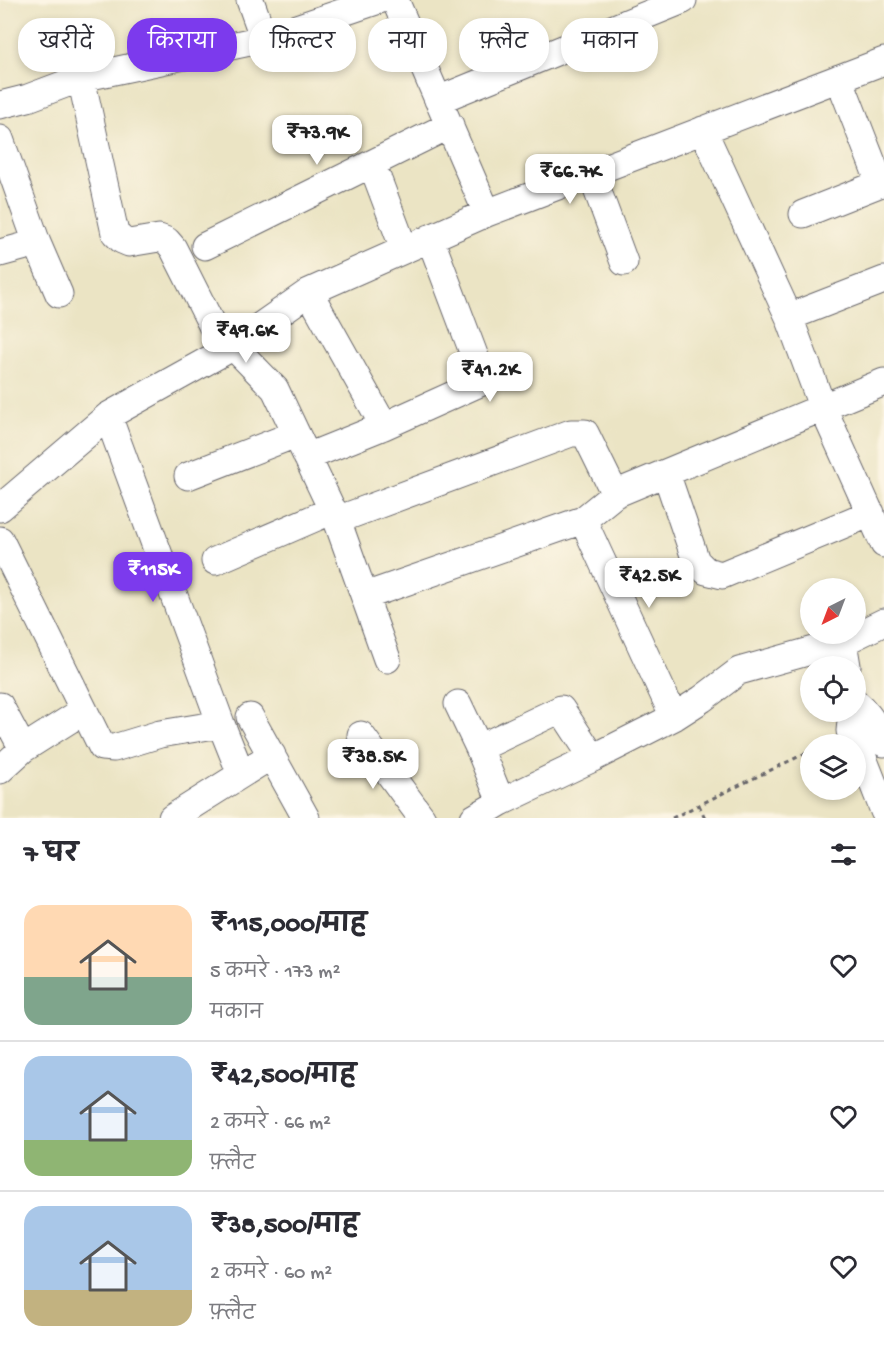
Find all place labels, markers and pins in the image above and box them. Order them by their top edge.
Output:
pin: ₹73.9K [268,115,366,166]
pin: ₹66.7K [521,154,619,205]
pin: ₹49.6K [197,313,295,364]
pin: ₹41.2K [441,352,539,403]
pin: ₹115K [111,552,195,603]
pin: ₹42.5K [600,558,698,609]
pin: ₹38.5K [324,739,422,790]

